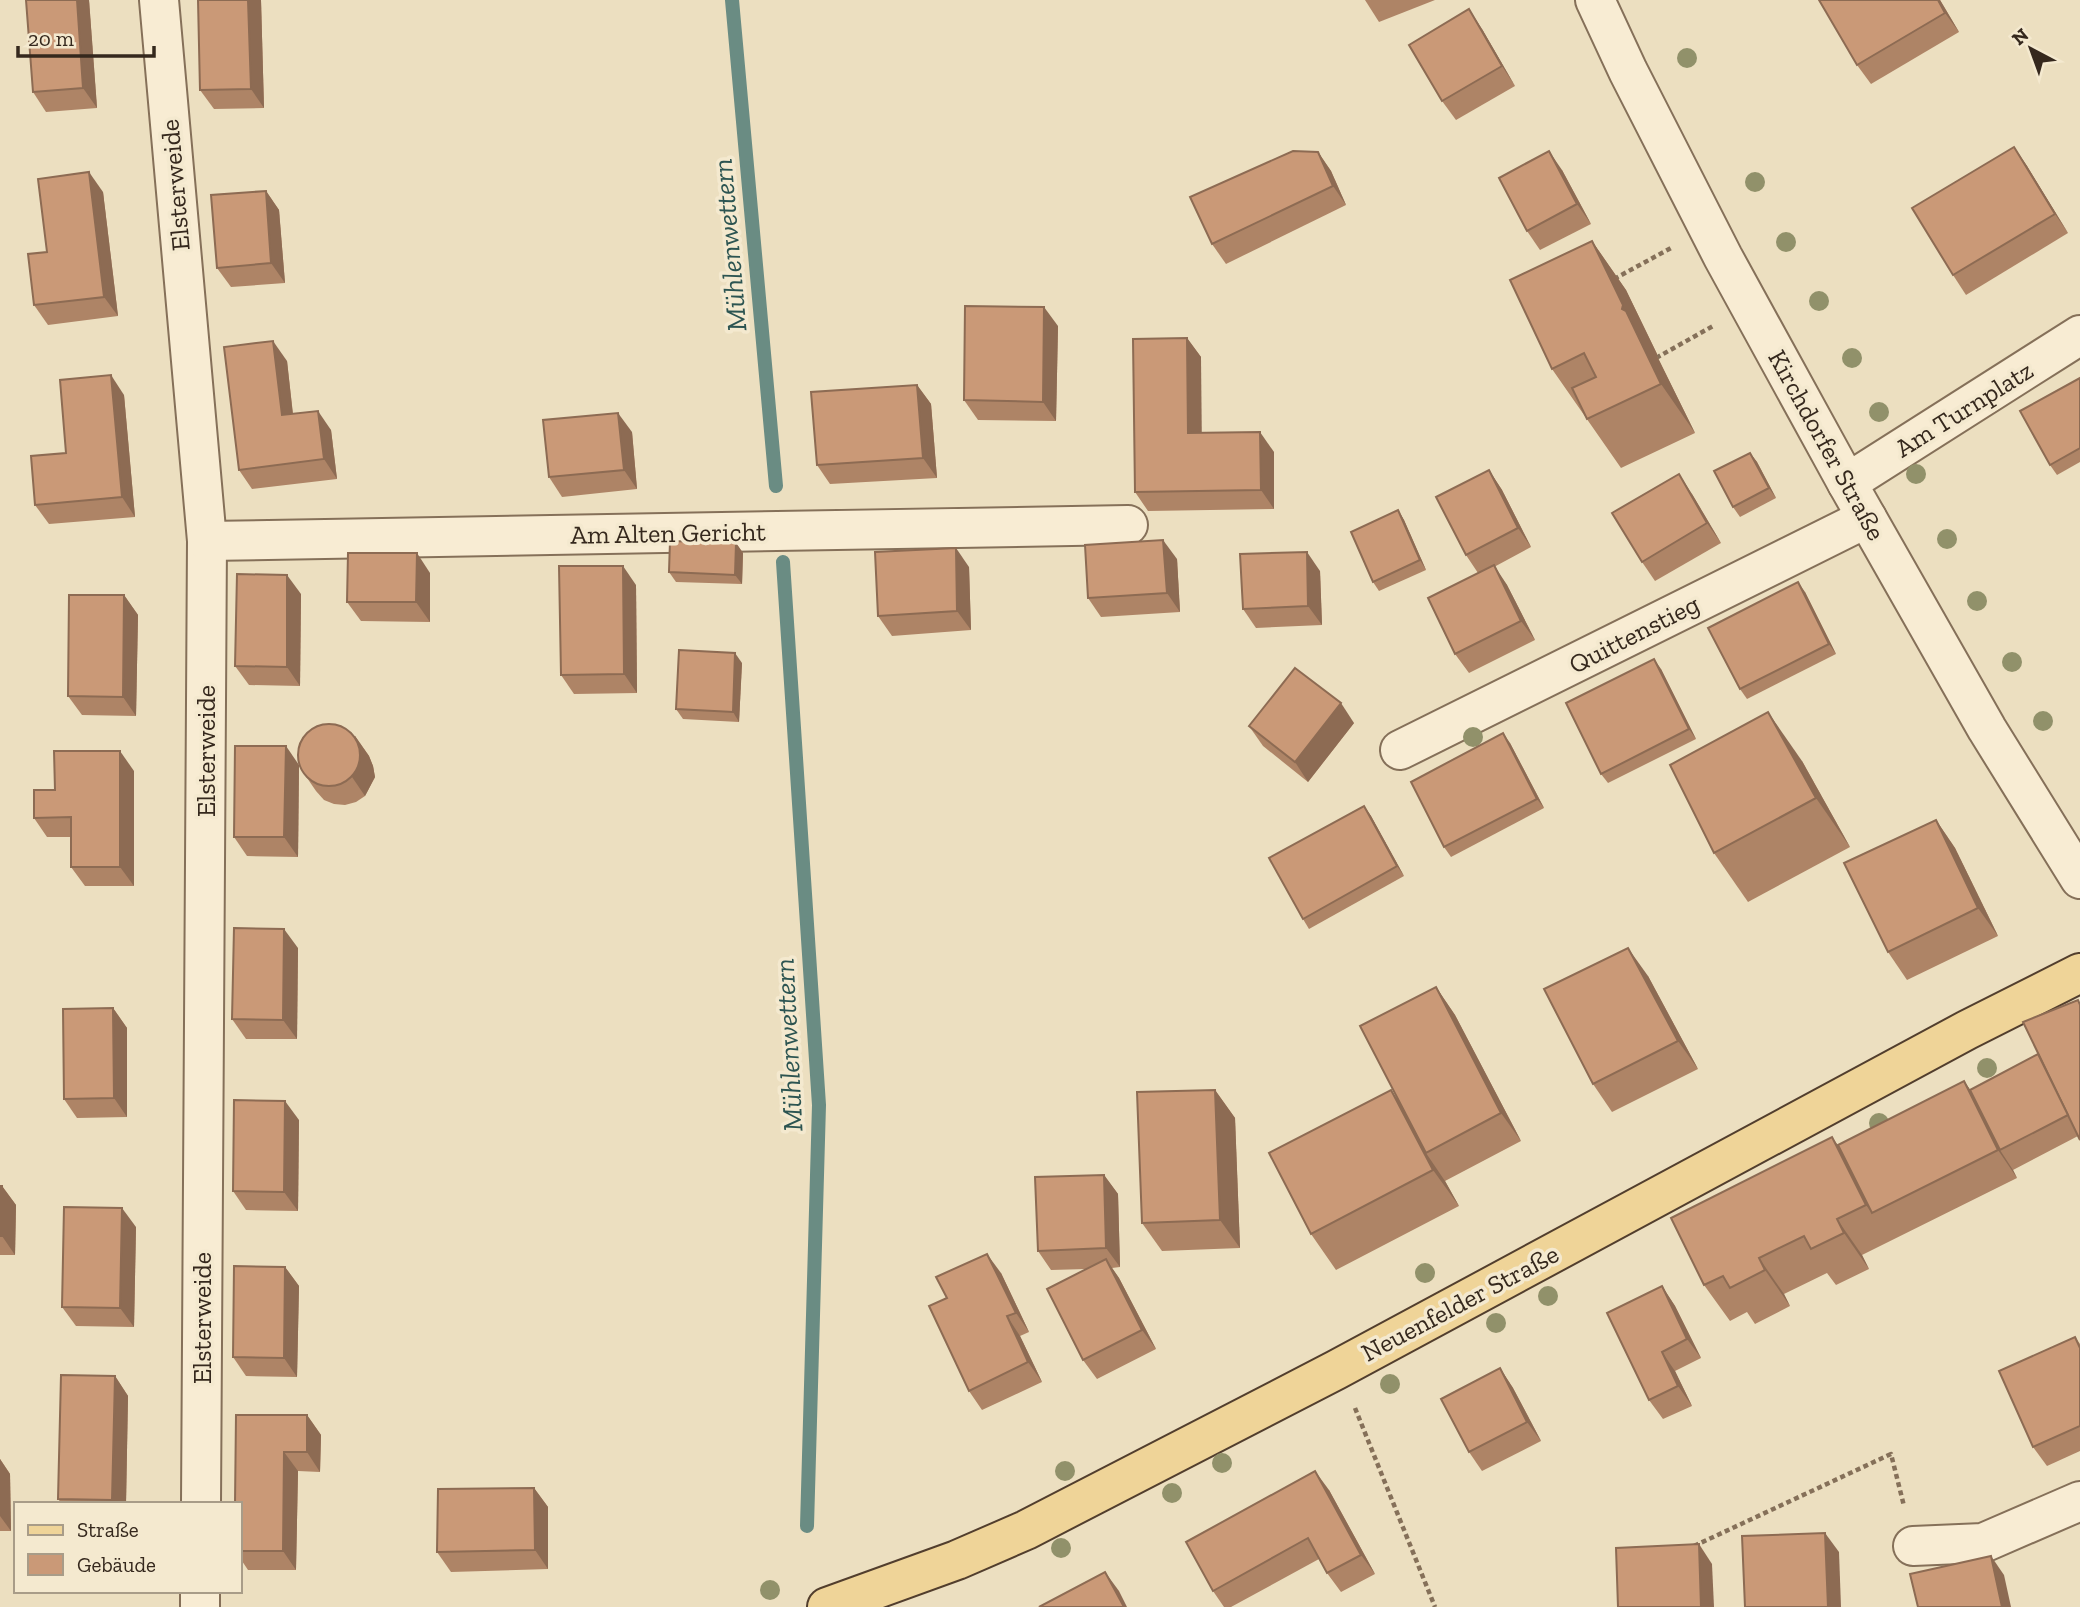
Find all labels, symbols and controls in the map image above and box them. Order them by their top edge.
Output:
scale bar [18,14,154,58]
north arrow [1996,14,2066,84]
text: N [2007,23,2033,50]
text: 20 m [28,26,74,51]
street label: Elsterweide [153,118,197,252]
water label: Mühlenwettern [706,157,753,333]
street label: Kirchdorfer Straße [1761,344,1893,546]
street label: Am Turnplatz [1889,354,2039,464]
street label: Am Alten Gericht [570,515,766,551]
street label: Quittenstieg [1563,587,1705,681]
street label: Elsterweide [190,685,222,817]
water label: Mühlenwettern [767,958,810,1132]
street label: Neuenfelder Straße [1356,1238,1564,1368]
street label: Elsterweide [186,1252,218,1384]
legend [14,1502,242,1593]
text: Straße [77,1517,139,1542]
text: Gebäude [77,1552,156,1577]

